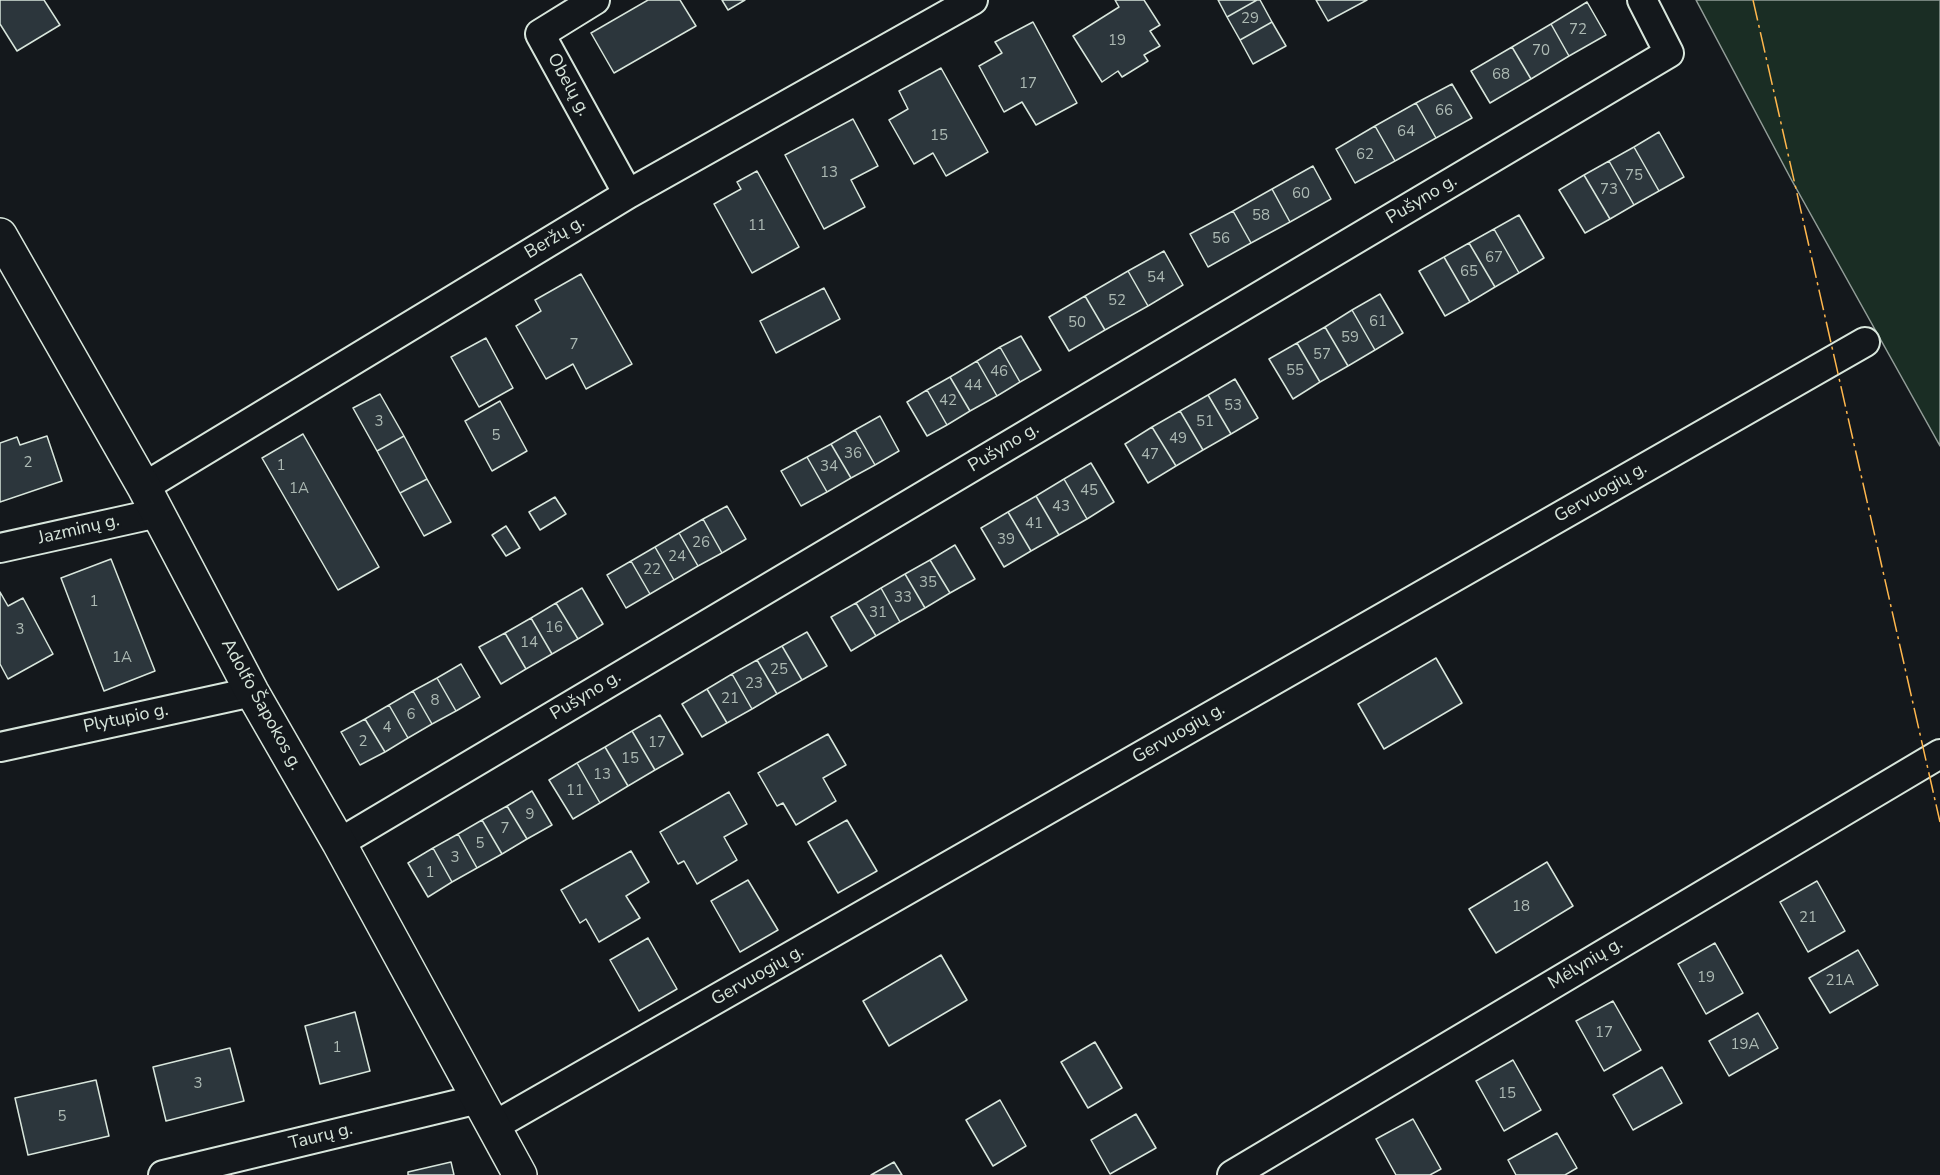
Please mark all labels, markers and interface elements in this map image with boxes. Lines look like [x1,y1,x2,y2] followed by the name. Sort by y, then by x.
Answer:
[1241,10,1259,28] house number: 29
[1569,21,1587,39] house number: 72
[1108,32,1126,50] house number: 19
[1532,42,1550,60] house number: 70
[542,50,594,120] street label: Obelų g.
[1492,66,1510,84] house number: 68
[1019,75,1037,93] house number: 17
[1435,102,1453,120] house number: 66
[1397,123,1415,141] house number: 64
[930,127,948,145] house number: 15
[1356,146,1374,164] house number: 62
[820,164,838,182] house number: 13
[1625,167,1643,185] house number: 75
[1383,170,1461,230] street label: Pušyno g.
[1600,181,1618,199] house number: 73
[1292,185,1310,203] house number: 60
[1252,207,1270,225] house number: 58
[521,212,589,264] street label: Beržų g.
[748,217,766,235] house number: 11
[1212,230,1230,248] house number: 56
[1485,249,1503,267] house number: 67
[1460,263,1478,281] house number: 65
[1147,269,1165,287] house number: 54
[1108,292,1126,310] house number: 52
[1369,313,1387,331] house number: 61
[1068,314,1086,332] house number: 50
[1341,329,1359,347] house number: 59
[570,336,578,354] house number: 7
[1313,346,1331,364] house number: 57
[1286,362,1304,380] house number: 55
[990,363,1008,381] house number: 46
[964,377,982,395] house number: 44
[939,392,957,410] house number: 42
[1224,397,1242,415] house number: 53
[375,413,383,431] house number: 3
[1196,413,1214,431] house number: 51
[965,418,1043,478] street label: Pušyno g.
[492,427,500,445] house number: 5
[1169,430,1187,448] house number: 49
[844,445,862,463] house number: 36
[1141,446,1159,464] house number: 47
[24,454,32,472] house number: 2
[277,457,285,475] house number: 1
[820,458,838,476] house number: 34
[1551,458,1651,528] street label: Gervuogių g.
[289,480,309,498] house number: 1A
[1080,482,1098,500] house number: 45
[1052,498,1070,516] house number: 43
[36,510,122,550] street label: Jazminų g.
[1025,515,1043,533] house number: 41
[997,531,1015,549] house number: 39
[692,534,710,552] house number: 26
[668,548,686,566] house number: 24
[643,561,661,579] house number: 22
[919,574,937,592] house number: 35
[894,589,912,607] house number: 33
[90,593,98,611] house number: 1
[869,604,887,622] house number: 31
[545,619,563,637] house number: 16
[16,621,24,639] house number: 3
[520,634,538,652] house number: 14
[216,636,306,774] street label: Adolfo Šapokos g.
[112,649,132,667] house number: 1A
[770,661,788,679] house number: 25
[547,666,625,726] street label: Pušyno g.
[745,675,763,693] house number: 23
[721,690,739,708] house number: 21
[431,692,439,710] house number: 8
[82,699,170,739] street label: Plytupio g.
[1129,699,1229,769] street label: Gervuogių g.
[407,706,415,724] house number: 6
[383,719,391,737] house number: 4
[359,733,367,751] house number: 2
[648,734,666,752] house number: 17
[621,750,639,768] house number: 15
[593,766,611,784] house number: 13
[566,782,584,800] house number: 11
[526,806,534,824] house number: 9
[501,820,509,838] house number: 7
[476,835,484,853] house number: 5
[451,849,459,867] house number: 3
[426,864,434,882] house number: 1
[1512,898,1530,916] house number: 18
[1799,909,1817,927] house number: 21
[1545,933,1627,995] street label: Mėlynių g.
[708,941,808,1011] street label: Gervuogių g.
[1697,969,1715,987] house number: 19
[1826,972,1854,990] house number: 21A
[1595,1024,1613,1042] house number: 17
[1731,1036,1759,1054] house number: 19A
[333,1039,341,1057] house number: 1
[194,1075,202,1093] house number: 3
[1498,1085,1516,1103] house number: 15
[58,1108,66,1126] house number: 5
[287,1119,355,1155] street label: Taurų g.

